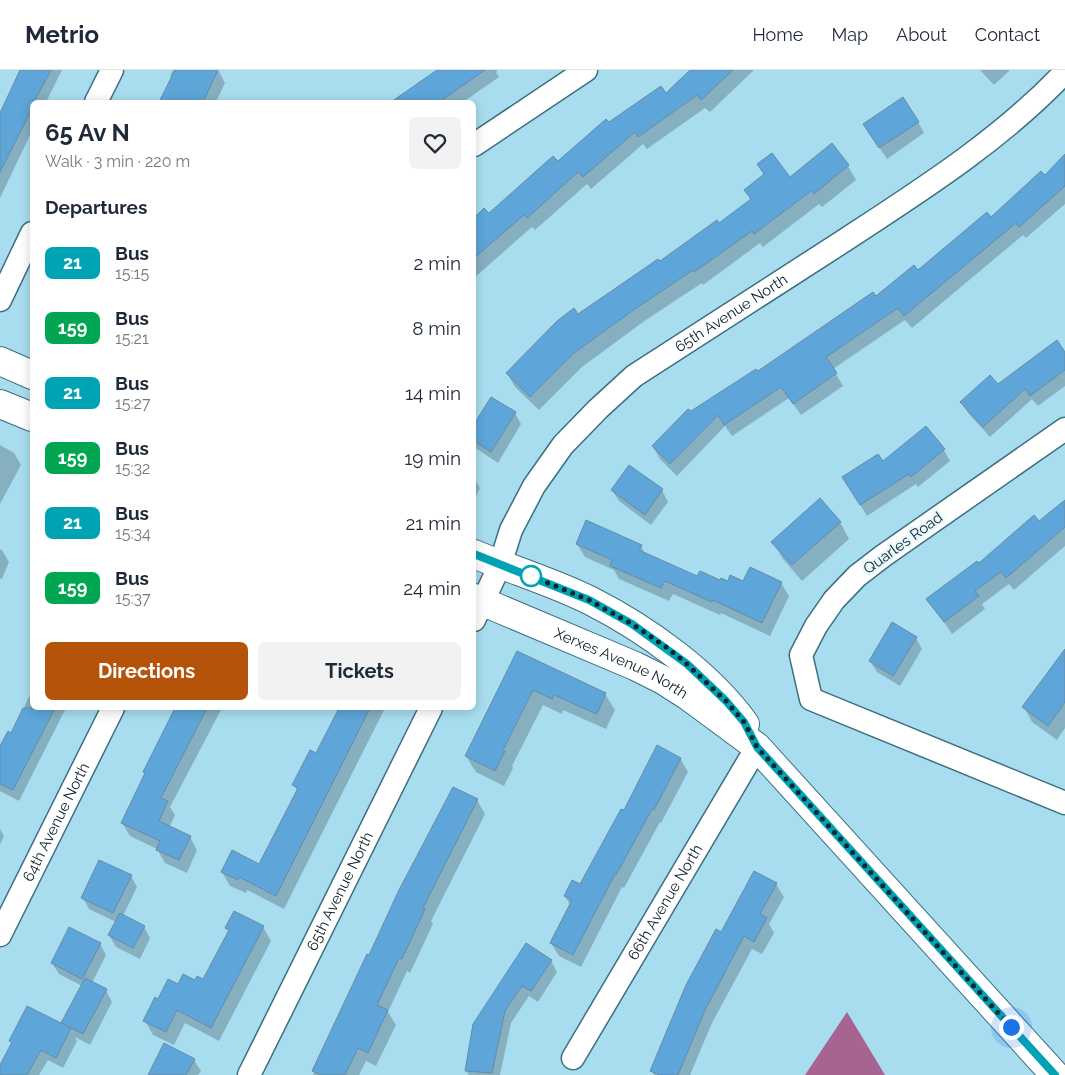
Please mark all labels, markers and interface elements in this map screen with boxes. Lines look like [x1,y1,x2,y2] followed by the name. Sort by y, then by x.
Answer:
[25,20,99,49] text: Metrio
[752,24,803,45] text: Home
[831,24,868,45] text: Map
[896,24,947,45] text: About
[975,24,1040,45] text: Contact
[409,117,461,169] button: heart
[45,118,130,147] text: 65 Av N
[45,152,190,171] text: Walk · 3 min · 220 m
[45,196,147,218] text: Departures
[115,242,149,264] text: Bus
[63,252,82,273] text: 21
[414,252,461,274] text: 2 min
[115,264,149,283] text: 15:15
[672,270,791,356] street label: 65th Avenue North
[115,307,149,329] text: Bus
[58,317,87,338] text: 159
[412,317,461,339] text: 8 min
[115,329,149,348] text: 15:21
[115,372,149,394] text: Bus
[63,382,82,403] text: 21
[405,382,461,404] text: 14 min
[115,394,150,413] text: 15:27
[115,437,149,459] text: Bus
[58,447,87,468] text: 159
[404,447,461,469] text: 19 min
[115,459,150,478] text: 15:32
[115,502,149,524] text: Bus
[860,508,946,578] street label: Quarles Road
[63,512,82,533] text: 21
[405,512,461,534] text: 21 min
[115,524,151,543] text: 15:34
[520,565,542,587] unlabelled marker
[115,567,149,589] text: Bus
[58,577,87,598] text: 159
[403,577,461,599] text: 24 min
[115,589,151,608] text: 15:37
[552,624,691,703] street label: Xerxes Avenue North
[45,642,248,700] button: Directions
[258,642,461,700] button: Tickets
[19,760,93,885] street label: 64th Avenue North
[303,829,377,954] street label: 65th Avenue North
[624,841,706,963] street label: 66th Avenue North
[999,1015,1024,1040] your location

